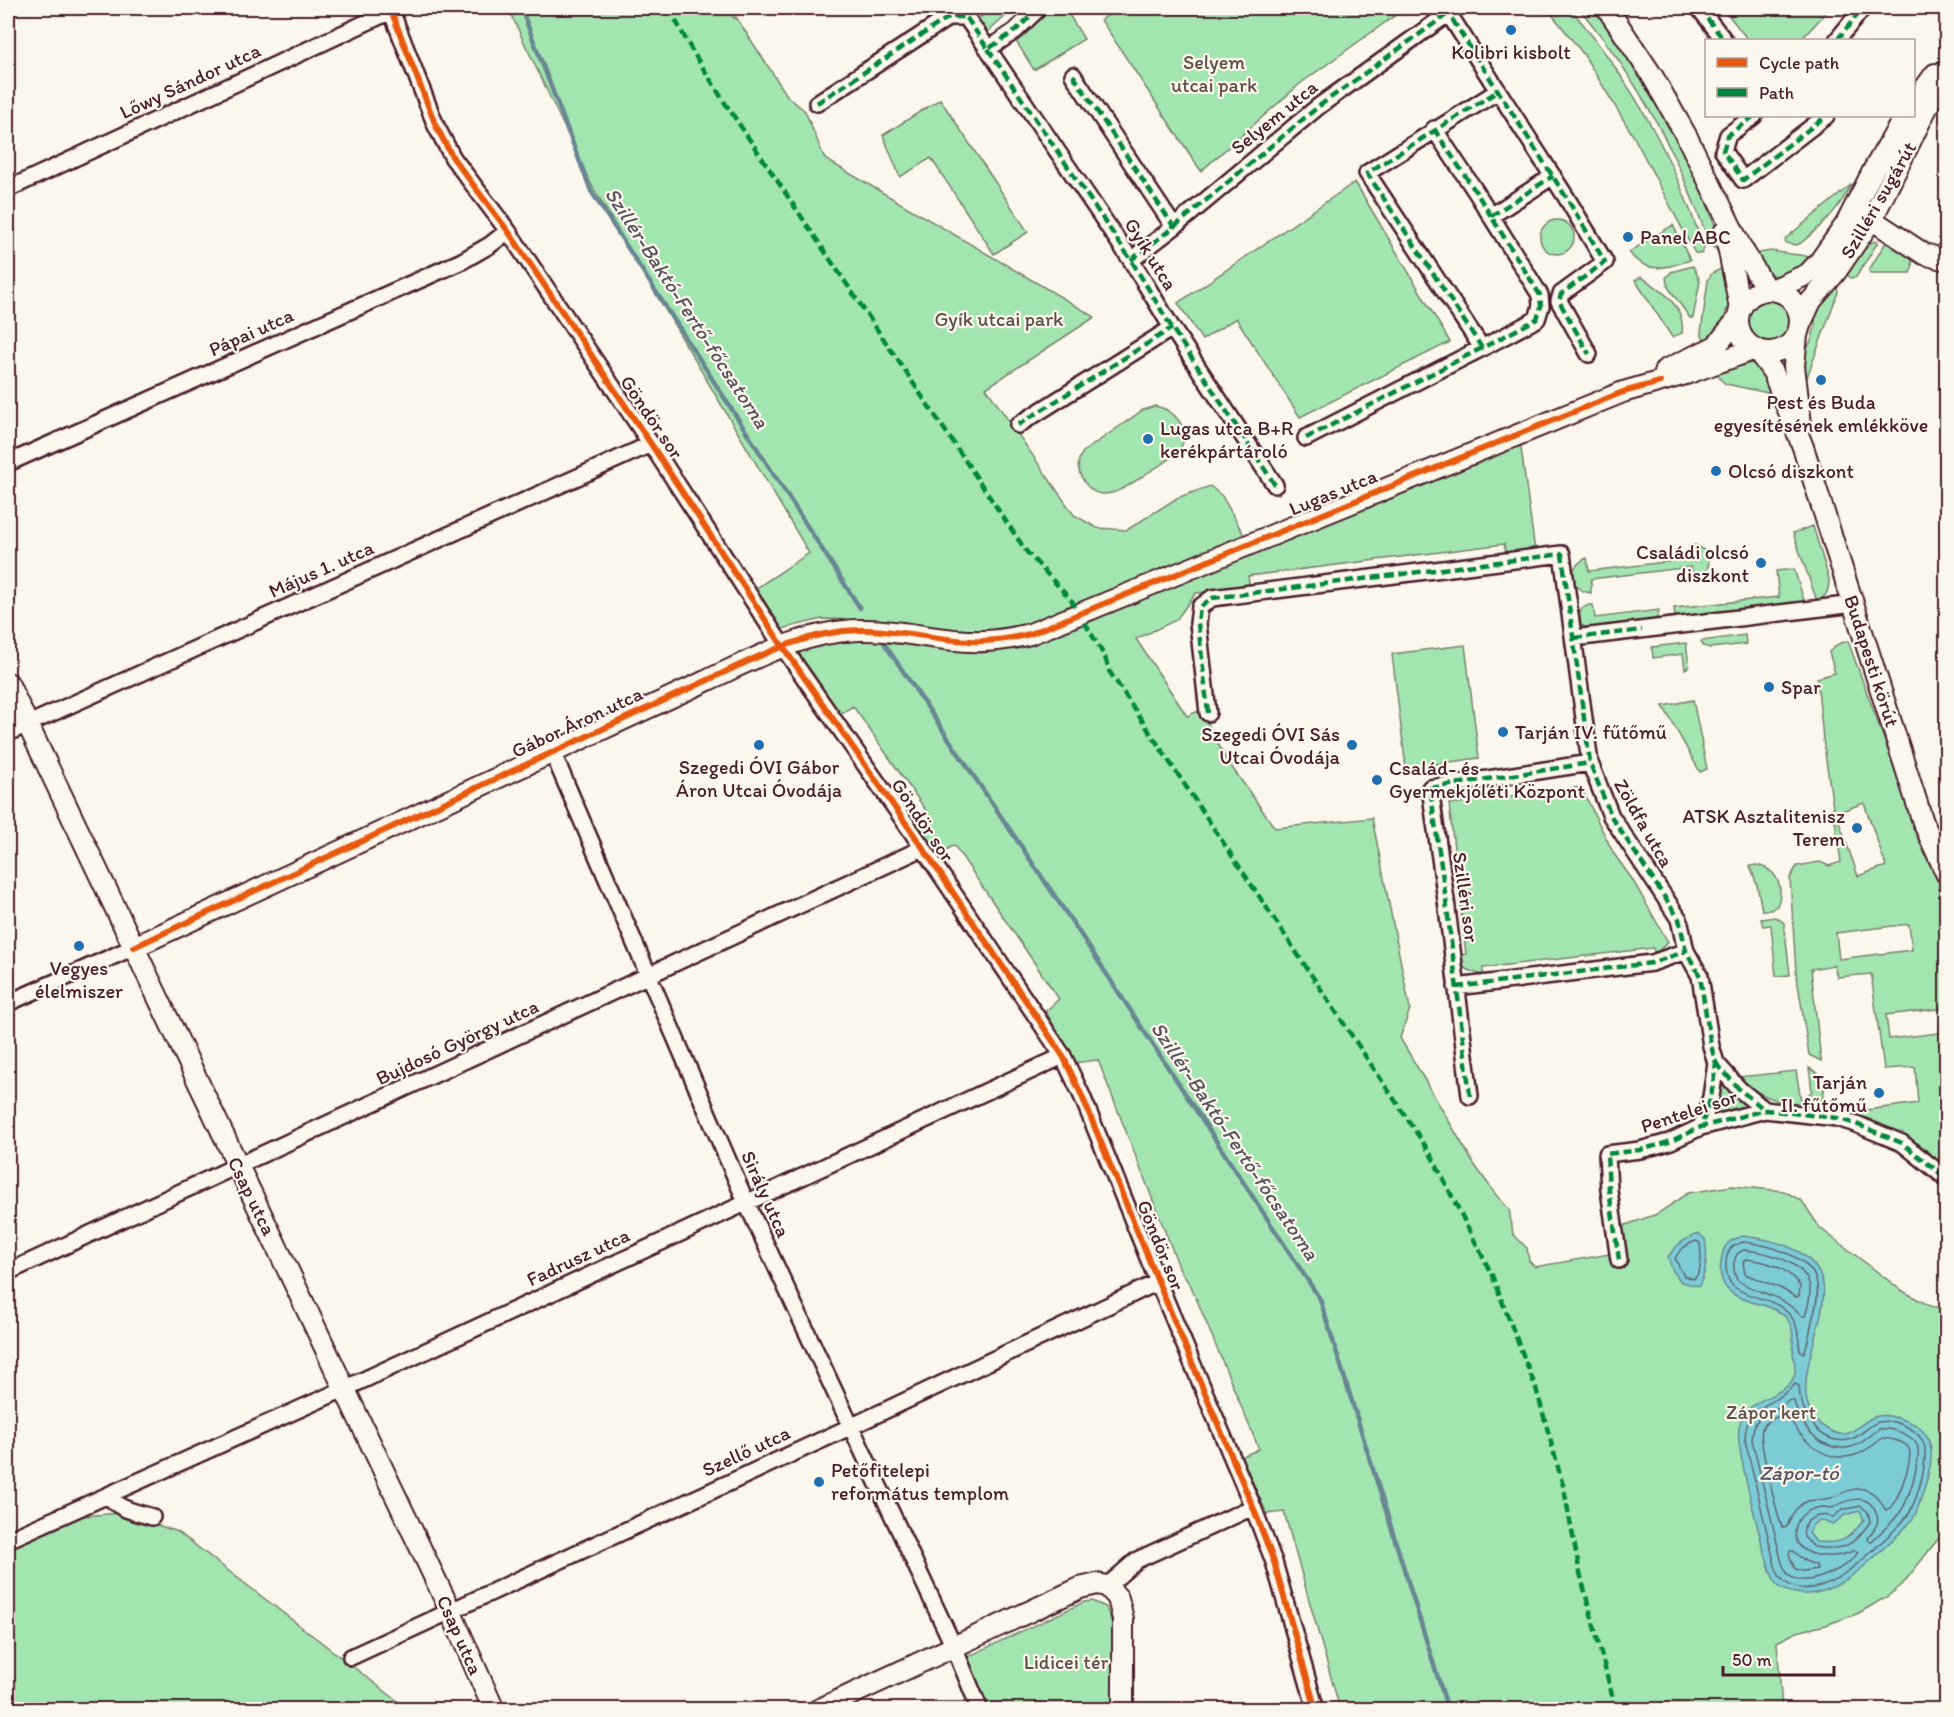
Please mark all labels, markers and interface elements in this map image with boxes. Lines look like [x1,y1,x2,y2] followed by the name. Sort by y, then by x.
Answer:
[1504,23,1518,37] marker: Kolibri kisbolt
[116,38,265,124] street label: Lőwy Sándor utca
[1705,39,1915,117] legend
[1451,40,1571,64] place label: Kolibri kisbolt
[1171,50,1257,97] park label: Selyem utcai park
[1759,52,1840,74] text: Cycle path
[1226,74,1323,159] street label: Selyem utca
[1759,82,1794,104] text: Path
[1835,137,1921,263] street label: Szilléri sugárút
[600,183,775,433] water label: Szillér-Baktó-Fertő-főcsatorna
[1119,213,1183,295] street label: Gyík utca
[1640,225,1731,249] place label: Panel ABC
[1621,230,1635,244] marker: Panel ABC
[205,302,298,361] street label: Pápai utca
[935,307,1064,331] park label: Gyík utcai park
[615,371,689,464] street label: Göndör sor
[1814,373,1828,387] marker: Pest és Buda egyesítésének emlékköve
[1714,390,1928,437] place label: Pest és Buda egyesítésének emlékköve
[1160,416,1294,463] place label: Lugas utca B+R kerékpártároló
[1141,432,1155,446] marker: Lugas utca B+R kerékpártároló
[1728,459,1854,483] place label: Olcsó diszkont
[1285,463,1381,521] street label: Lugas utca
[1709,464,1723,478] marker: Olcsó diszkont
[265,535,378,603] street label: Május 1. utca
[1636,540,1749,587] place label: Családi olcsó diszkont
[1754,556,1768,570] marker: Családi olcsó diszkont
[1839,592,1905,730] street label: Budapesti körút
[1781,675,1821,699] place label: Spar
[1762,680,1776,694] marker: Spar
[508,681,647,763] street label: Gábor Áron utca
[1515,720,1667,744] place label: Tarján IV. fűtőmű
[1201,722,1341,769] place label: Szegedi ÓVI Sás Utcai Óvodája
[1496,725,1510,739] marker: Tarján IV. fűtőmű
[752,738,766,752] marker: Szegedi ÓVI Gábor Áron Utcai Óvodája
[1345,738,1359,752] marker: Szegedi ÓVI Sás Utcai Óvodája
[676,755,842,802] place label: Szegedi ÓVI Gábor Áron Utcai Óvodája
[1389,756,1586,803] place label: Család- és Gyermekjóléti Központ
[1370,773,1384,787] marker: Család- és Gyermekjóléti Központ
[886,774,960,867] street label: Göndör sor
[1609,774,1679,872] street label: Zöldfa utca
[1683,804,1845,851] place label: ATSK Asztalitenisz Terem
[1850,821,1864,835] marker: ATSK Asztalitenisz Terem
[1448,850,1484,944] street label: Szilléri sor
[72,939,86,953] marker: Vegyes élelmiszer
[35,956,123,1003] place label: Vegyes élelmiszer
[372,994,542,1090] street label: Bujdosó György utca
[1146,1017,1325,1265] water label: Szillér-Baktó-Fertő-főcsatorna
[1781,1070,1867,1117] place label: Tarján II. fűtőmű
[1638,1084,1741,1138] street label: Pentelei sor
[1872,1086,1886,1100] marker: Tarján II. fűtőmű
[736,1147,796,1242] street label: Sirály utca
[223,1153,282,1240] street label: Csap utca
[1132,1196,1190,1294] street label: Göndör sor
[523,1222,634,1291] street label: Fadrusz utca
[1726,1400,1816,1424] park label: Zápor kert
[698,1420,794,1482] street label: Szellő utca
[831,1458,1009,1505] place label: Petőfitelepi református templom
[1759,1460,1840,1485] water label: Zápor-tó
[812,1475,826,1489] marker: Petőfitelepi református templom
[432,1591,488,1679] street label: Csap utca
[1723,1639,1834,1677] scale bar
[1732,1649,1772,1671] text: 50 m
[1024,1650,1108,1674] park label: Lidicei tér

